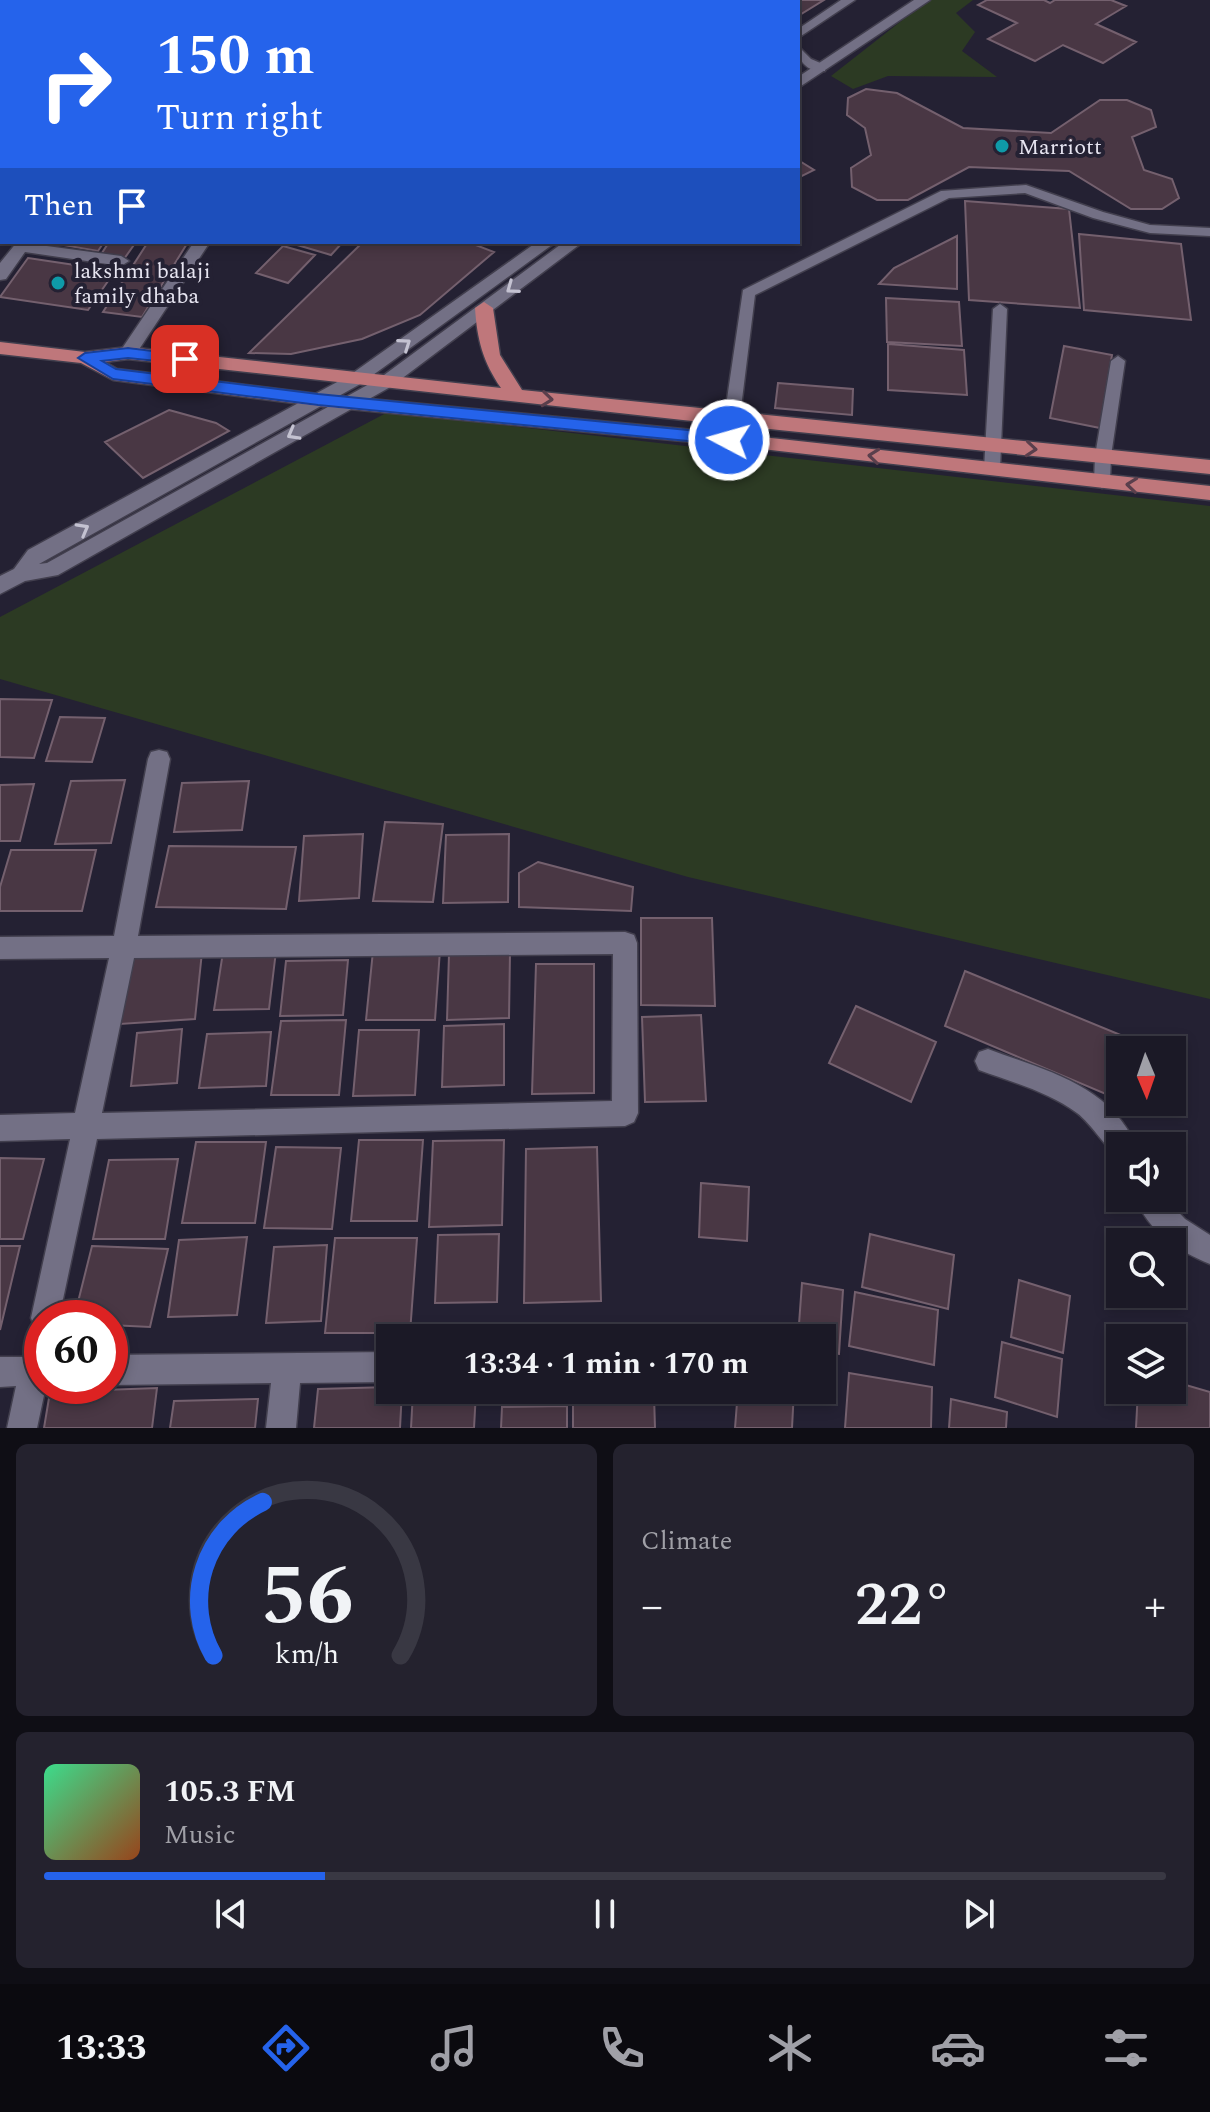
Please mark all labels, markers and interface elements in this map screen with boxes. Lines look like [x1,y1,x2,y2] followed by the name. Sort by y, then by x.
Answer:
[156,14,315,99] text: 150 m
[24,32,128,136] icon: right
[156,91,323,146] text: Turn right
[1018,131,1102,164] place label: Marriott
[993,137,1011,155] marker: Marriott
[24,183,94,229] text: Then
[110,184,154,228] icon: arrive
[74,255,211,313] place label: lakshmi balaji family dhaba
[49,274,67,292] marker: lakshmi balaji family dhaba
[506,278,520,293] one-way arrow
[151,325,219,393] pin
[163,337,207,381] icon: arrive
[397,339,411,354] one-way arrow
[541,391,554,408] one-way arrow
[687,398,771,482] position arrow
[287,424,302,440] one-way arrow
[1025,441,1038,458] one-way arrow
[867,448,881,465] one-way arrow
[1126,476,1139,493] one-way arrow
[74,523,88,539] one-way arrow
[1106,1036,1186,1116] north arrow
[1106,1036,1186,1404] map controls
[1106,1132,1186,1212] button: sound
[1106,1228,1186,1308] button: search
[24,1300,128,1404] speed limit sign: 60
[1106,1324,1186,1404] button: layers
[463,1341,749,1387] text: 13:34 · 1 min · 170 m
[641,1521,732,1561] text: Climate
[260,1534,353,1661] text: 56
[855,1560,952,1652] text: 22°
[641,1573,663,1640] text: −
[1144,1573,1166,1640] text: +
[274,1633,339,1676] text: km/h
[164,1769,296,1815] text: 105.3 FM
[164,1815,235,1855] text: Music
[209,1892,253,1936] icon: previous
[583,1892,627,1936] icon: pause
[957,1892,1001,1936] icon: next
[258,2020,314,2076] icon: directions
[426,2020,482,2076] icon: music
[594,2020,650,2076] icon: phone
[762,2020,818,2076] icon: climate
[930,2020,986,2076] icon: car
[1098,2020,1154,2076] icon: filters
[56,2021,146,2076] text: 13:33

